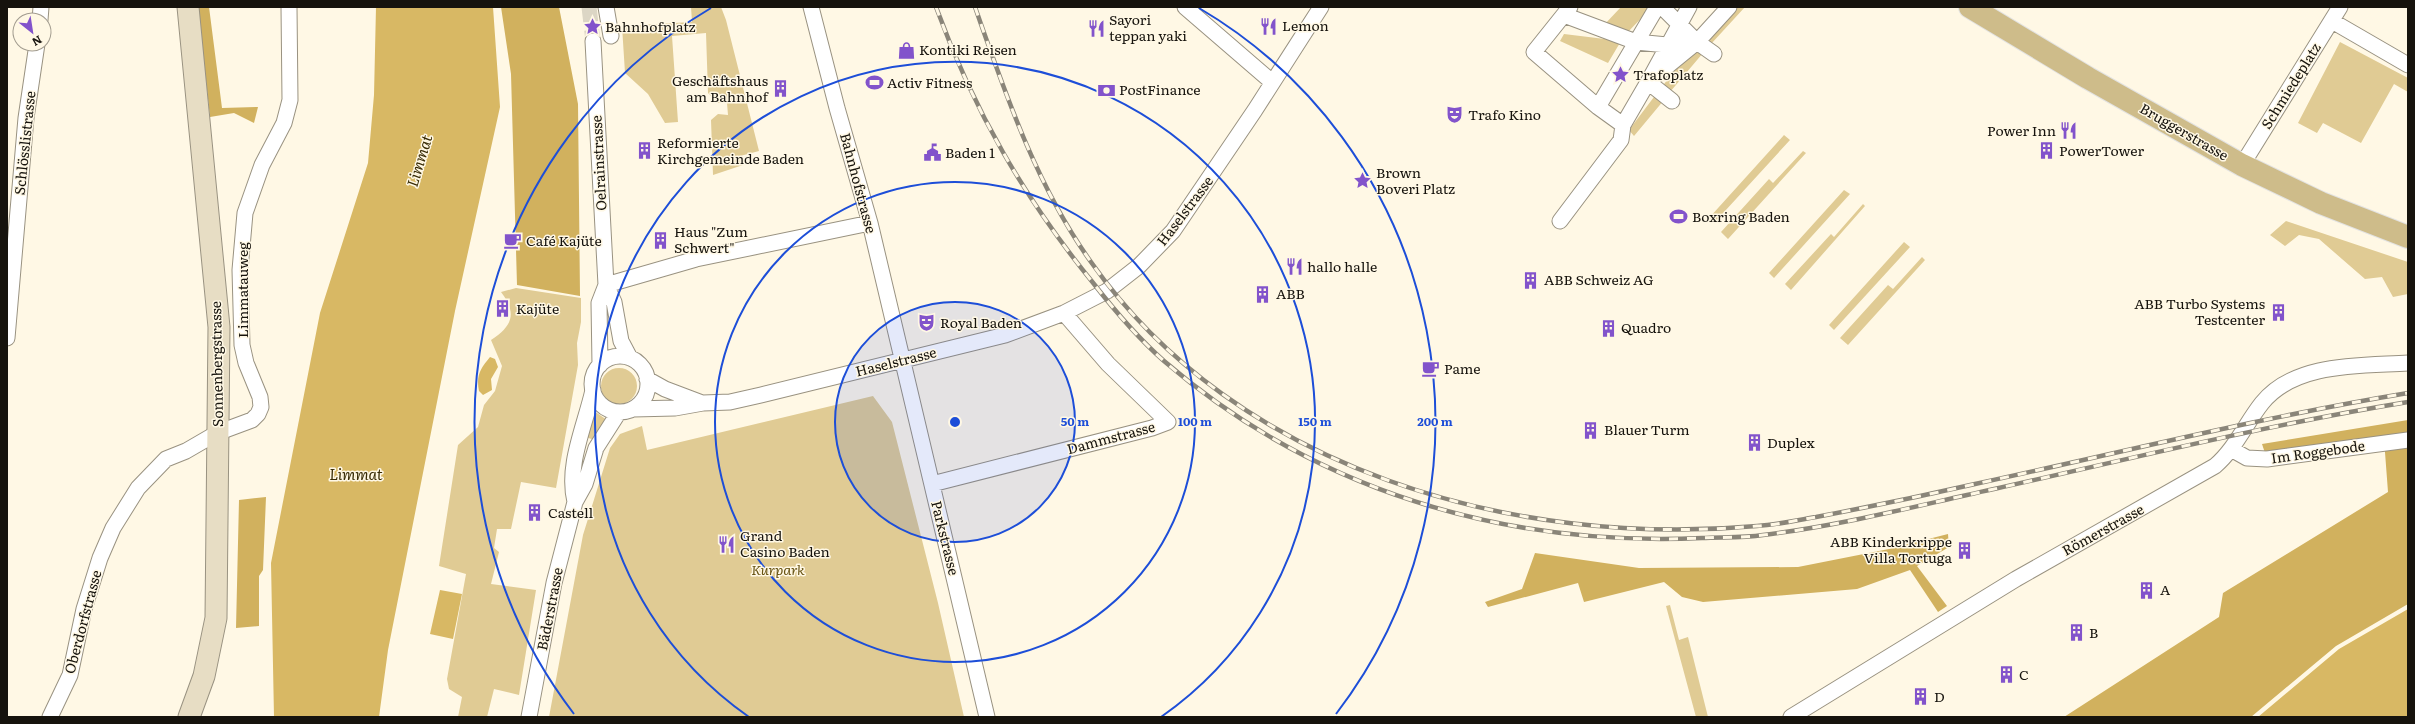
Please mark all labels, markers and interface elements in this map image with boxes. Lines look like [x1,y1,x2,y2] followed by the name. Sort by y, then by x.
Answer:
[1109,9,1187,45] place label: Sayori teppan yaki
[12,12,52,52] north arrow
[1282,15,1329,35] place label: Lemon
[605,16,696,36] place label: Bahnhofplatz
[1259,16,1279,36] restaurant icon: Lemon
[582,17,602,37] place icon: Bahnhofplatz
[1086,18,1106,38] restaurant icon: Sayori teppan yaki
[30,32,45,51] text: N
[2256,38,2325,132] street label: Schmiedeplatz
[919,39,1017,59] place label: Kontiki Reisen
[896,40,916,60] shop icon: Kontiki Reisen
[1633,64,1703,84] place label: Trafoplatz
[1610,65,1630,85] place icon: Trafoplatz
[672,70,770,106] place label: Geschäftshaus am Bahnhof
[887,72,972,92] place label: Activ Fitness
[864,73,884,93] sports icon: Activ Fitness
[771,79,791,99] building icon: Geschäftshaus am Bahnhof
[1119,79,1201,99] place label: PostFinance
[1096,80,1116,100] bank icon: PostFinance
[9,90,39,196] street label: Schlösslistrasse
[2136,98,2233,165] street label: Bruggerstrasse
[1468,104,1541,124] place label: Trafo Kino
[1445,105,1465,125] theatre icon: Trafo Kino
[586,115,610,211] street label: Oelrainstrasse
[1987,120,2056,140] place label: Power Inn
[2059,121,2079,141] restaurant icon: Power Inn
[836,130,882,235] street label: Bahnhofstrasse
[400,132,437,190] water label: Limmat
[657,132,804,168] place label: Reformierte Kirchgemeinde Baden
[2059,140,2144,160] place label: PowerTower
[634,141,654,161] building icon: Reformierte Kirchgemeinde Baden
[2036,141,2056,161] building icon: PowerTower
[945,142,995,162] place label: Baden 1
[922,143,942,163] public building icon: Baden 1
[1376,162,1455,198] place label: Brown Boveri Platz
[1151,171,1217,249] street label: Haselstrasse
[1353,171,1373,191] place icon: Brown Boveri Platz
[1692,206,1790,226] place label: Boxring Baden
[1669,207,1689,227] sports icon: Boxring Baden
[674,221,748,257] place label: Haus "Zum Schwert"
[526,230,602,250] place label: Café Kajüte
[651,230,671,250] building icon: Haus "Zum Schwert"
[503,231,523,251] cafe icon: Café Kajüte
[232,242,252,338] street label: Limmatauweg
[1307,256,1377,276] place label: hallo halle
[1284,257,1304,277] restaurant icon: hallo halle
[1544,269,1654,289] place label: ABB Schweiz AG
[1521,270,1541,290] building icon: ABB Schweiz AG
[1276,283,1305,303] place label: ABB
[1253,284,1273,304] building icon: ABB
[2134,293,2265,329] place label: ABB Turbo Systems Testcenter
[516,298,559,318] place label: Kajüte
[493,299,513,319] building icon: Kajüte
[205,301,227,427] street label: Sonnenbergstrasse
[2268,302,2288,322] building icon: ABB Turbo Systems Testcenter
[940,312,1022,332] place label: Royal Baden
[917,313,937,333] theatre icon: Royal Baden
[1621,317,1671,337] place label: Quadro
[1598,318,1618,338] building icon: Quadro
[853,341,938,381] street label: Haselstrasse
[1444,358,1481,378] place label: Pame
[1421,359,1441,379] cafe icon: Pame
[1061,412,1089,430] text: 50 m
[1178,412,1212,430] text: 100 m
[1298,412,1332,430] text: 150 m
[1417,412,1453,430] text: 200 m
[948,415,962,429] centre of rings
[1064,416,1157,458] street label: Dammstrasse
[1604,419,1690,439] place label: Blauer Turm
[1581,420,1601,440] building icon: Blauer Turm
[1767,432,1815,452] place label: Duplex
[1744,433,1764,453] building icon: Duplex
[2270,435,2366,467] street label: Im Roggebode
[329,462,383,485] water label: Limmat
[927,498,965,577] street label: Parkstrasse
[2058,498,2147,560] street label: Römerstrasse
[548,502,594,522] place label: Castell
[525,503,545,523] building icon: Castell
[740,525,830,561] place label: Grand Casino Baden
[1830,531,1952,567] place label: ABB Kinderkrippe Villa Tortuga
[717,534,737,554] restaurant icon: Grand Casino Baden
[1955,540,1975,560] building icon: ABB Kinderkrippe Villa Tortuga
[751,559,805,579] park label: Kurpark
[531,565,567,652] street label: Bäderstrasse
[59,568,105,676] street label: Oberdorfstrasse
[2160,579,2171,599] place label: A
[2137,580,2157,600] building icon: A
[2089,622,2098,642] place label: B
[2066,623,2086,643] building icon: B
[2019,664,2029,684] place label: C
[1996,665,2016,685] building icon: C
[1934,686,1945,706] place label: D
[1911,687,1931,707] building icon: D

